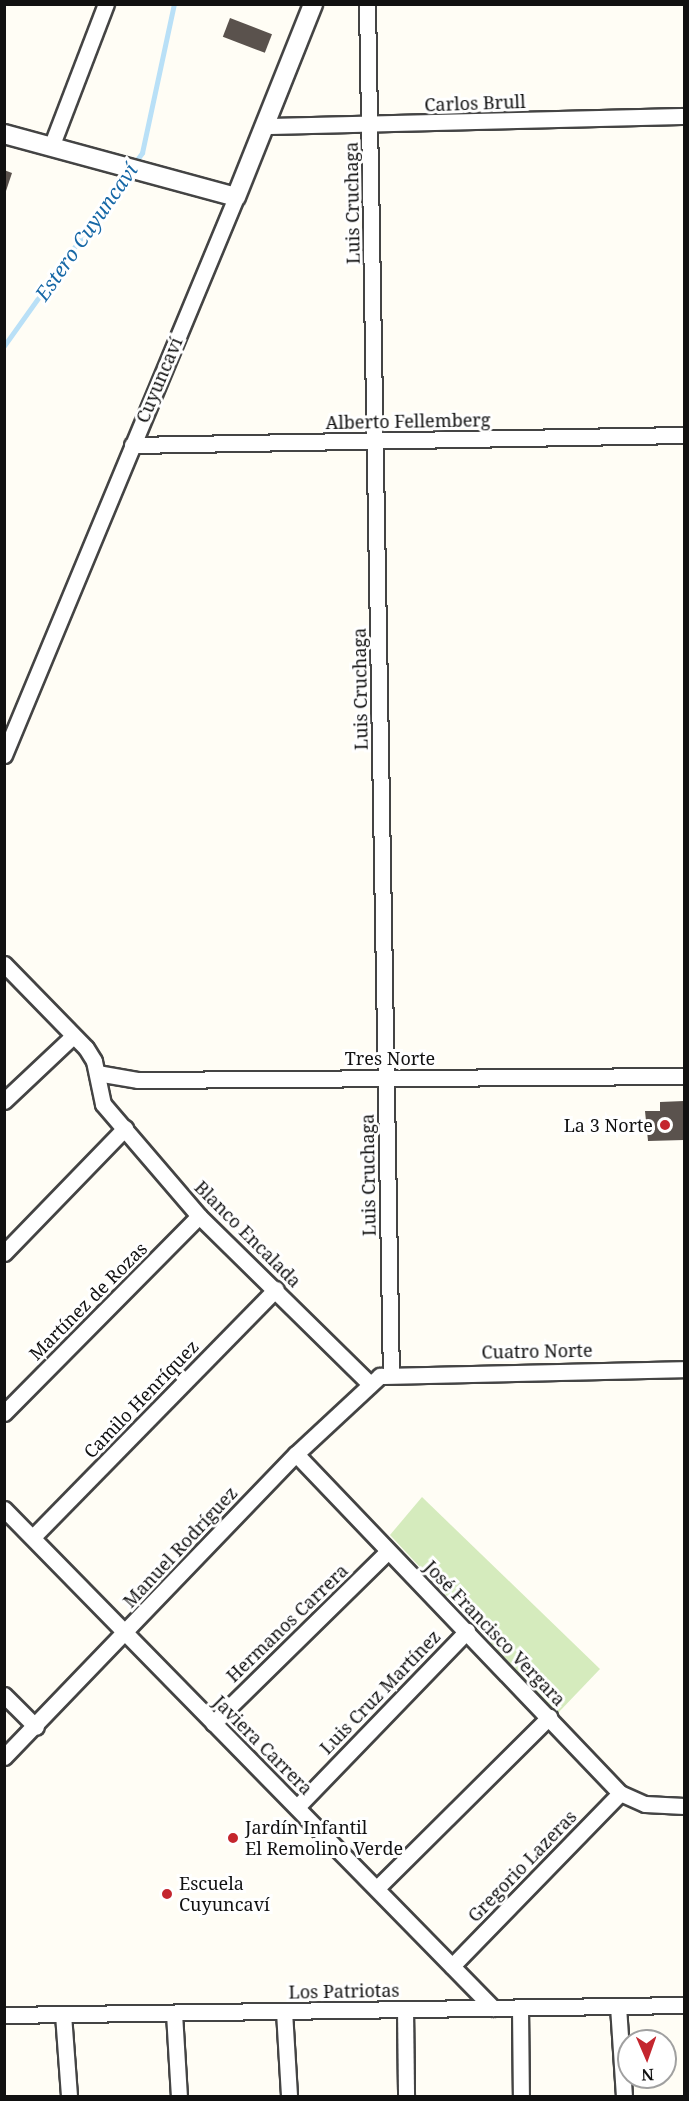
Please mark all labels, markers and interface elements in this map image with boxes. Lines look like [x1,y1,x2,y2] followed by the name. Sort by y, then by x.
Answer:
[424,90,526,116] street label: Carlos Brull
[340,142,364,264] street label: Luis Cruchaga
[30,159,142,305] water label: Estero Cuyuncaví
[131,334,187,426] street label: Cuyuncaví
[325,409,491,433] street label: Alberto Fellemberg
[348,628,372,750] street label: Luis Cruchaga
[345,1047,435,1069] street label: Tres Norte
[356,1114,380,1236] street label: Luis Cruchaga
[564,1114,653,1136] place label: La 3 Norte
[658,1118,672,1132] marker: La 3 Norte
[190,1176,306,1292] street label: Blanco Encalada
[25,1238,151,1364] street label: Martínez de Rozas
[79,1336,203,1462] street label: Camilo Henríquez
[481,1339,593,1363] street label: Cuatro Norte
[118,1482,242,1612] street label: Manuel Rodríguez
[420,1556,570,1710] street label: José Francisco Vergara
[222,1560,352,1686] street label: Hermanos Carrera
[315,1625,445,1759] street label: Luis Cruz Martínez
[209,1691,317,1799] street label: Javiera Carrera
[463,1806,581,1926] street label: Gregorio Lazeras
[245,1817,403,1860] place label: Jardín Infantil El Remolino Verde
[226,1831,240,1845] marker: Jardín Infantil El Remolino Verde
[179,1873,270,1916] place label: Escuela Cuyuncaví
[160,1887,174,1901] marker: Escuela Cuyuncaví
[288,1979,400,2003] street label: Los Patriotas
[617,2029,677,2089] north arrow
[641,2064,654,2086] text: N

